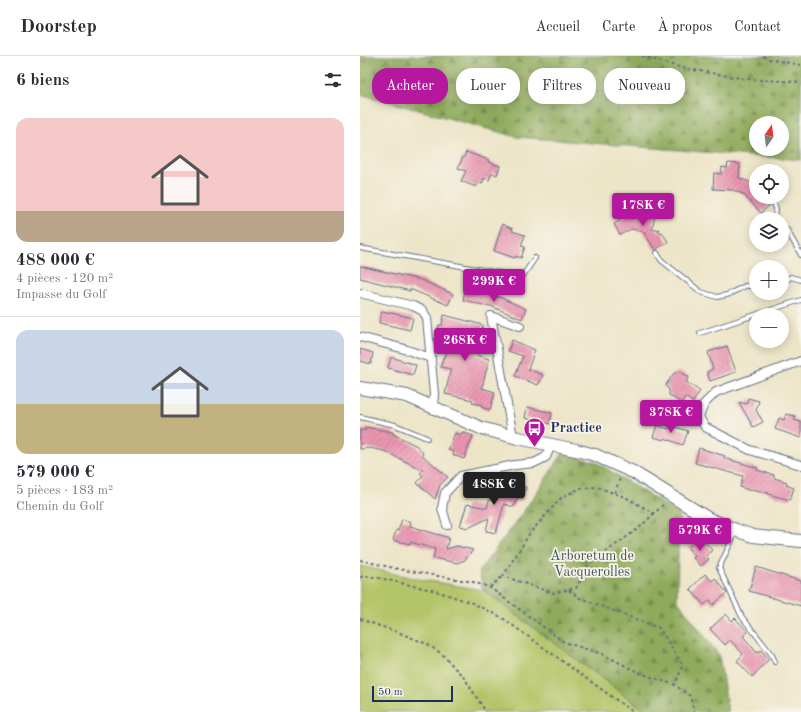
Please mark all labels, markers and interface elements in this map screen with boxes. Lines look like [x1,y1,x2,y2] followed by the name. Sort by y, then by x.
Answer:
[20,18,97,37] text: Doorstep
[536,20,580,34] text: Accueil
[602,20,635,34] text: Carte
[657,20,712,34] text: À propos
[734,20,781,34] text: Contact
[372,68,448,104] chip: Acheter
[456,68,520,104] chip: Louer
[528,68,596,104] chip: Filtres
[604,68,685,104] chip: Nouveau
[322,69,344,91] icon: filters
[16,72,69,89] text: 6 biens
[749,116,789,156] north arrow
[749,116,789,348] map controls
[144,144,216,216] icon: home
[749,164,789,204] button: locate
[610,193,676,227] pin: 178K €
[621,199,665,212] text: 178K €
[749,212,789,252] button: layers
[16,252,95,269] text: 488 000 €
[749,260,789,300] button: +
[461,269,527,303] pin: 299K €
[16,272,113,285] text: 4 pièces · 120 m²
[472,275,516,288] text: 299K €
[16,288,106,301] text: Impasse du Golf
[749,308,789,348] button: −
[432,328,498,362] pin: 268K €
[443,334,487,347] text: 268K €
[144,356,216,428] icon: home
[638,400,704,434] pin: 378K €
[649,406,693,419] text: 378K €
[521,415,547,448] bus stop icon: Practice
[550,421,602,435] place label: Practice
[16,464,95,481] text: 579 000 €
[461,472,527,506] pin: 488K €
[472,478,516,491] text: 488K €
[16,484,113,497] text: 5 pièces · 183 m²
[16,500,103,513] text: Chemin du Golf
[667,518,733,552] pin: 579K €
[678,524,722,537] text: 579K €
[550,549,634,579] park label: Arboretum de Vacquerolles
[372,684,453,703] scale bar
[378,687,403,698] text: 50 m

